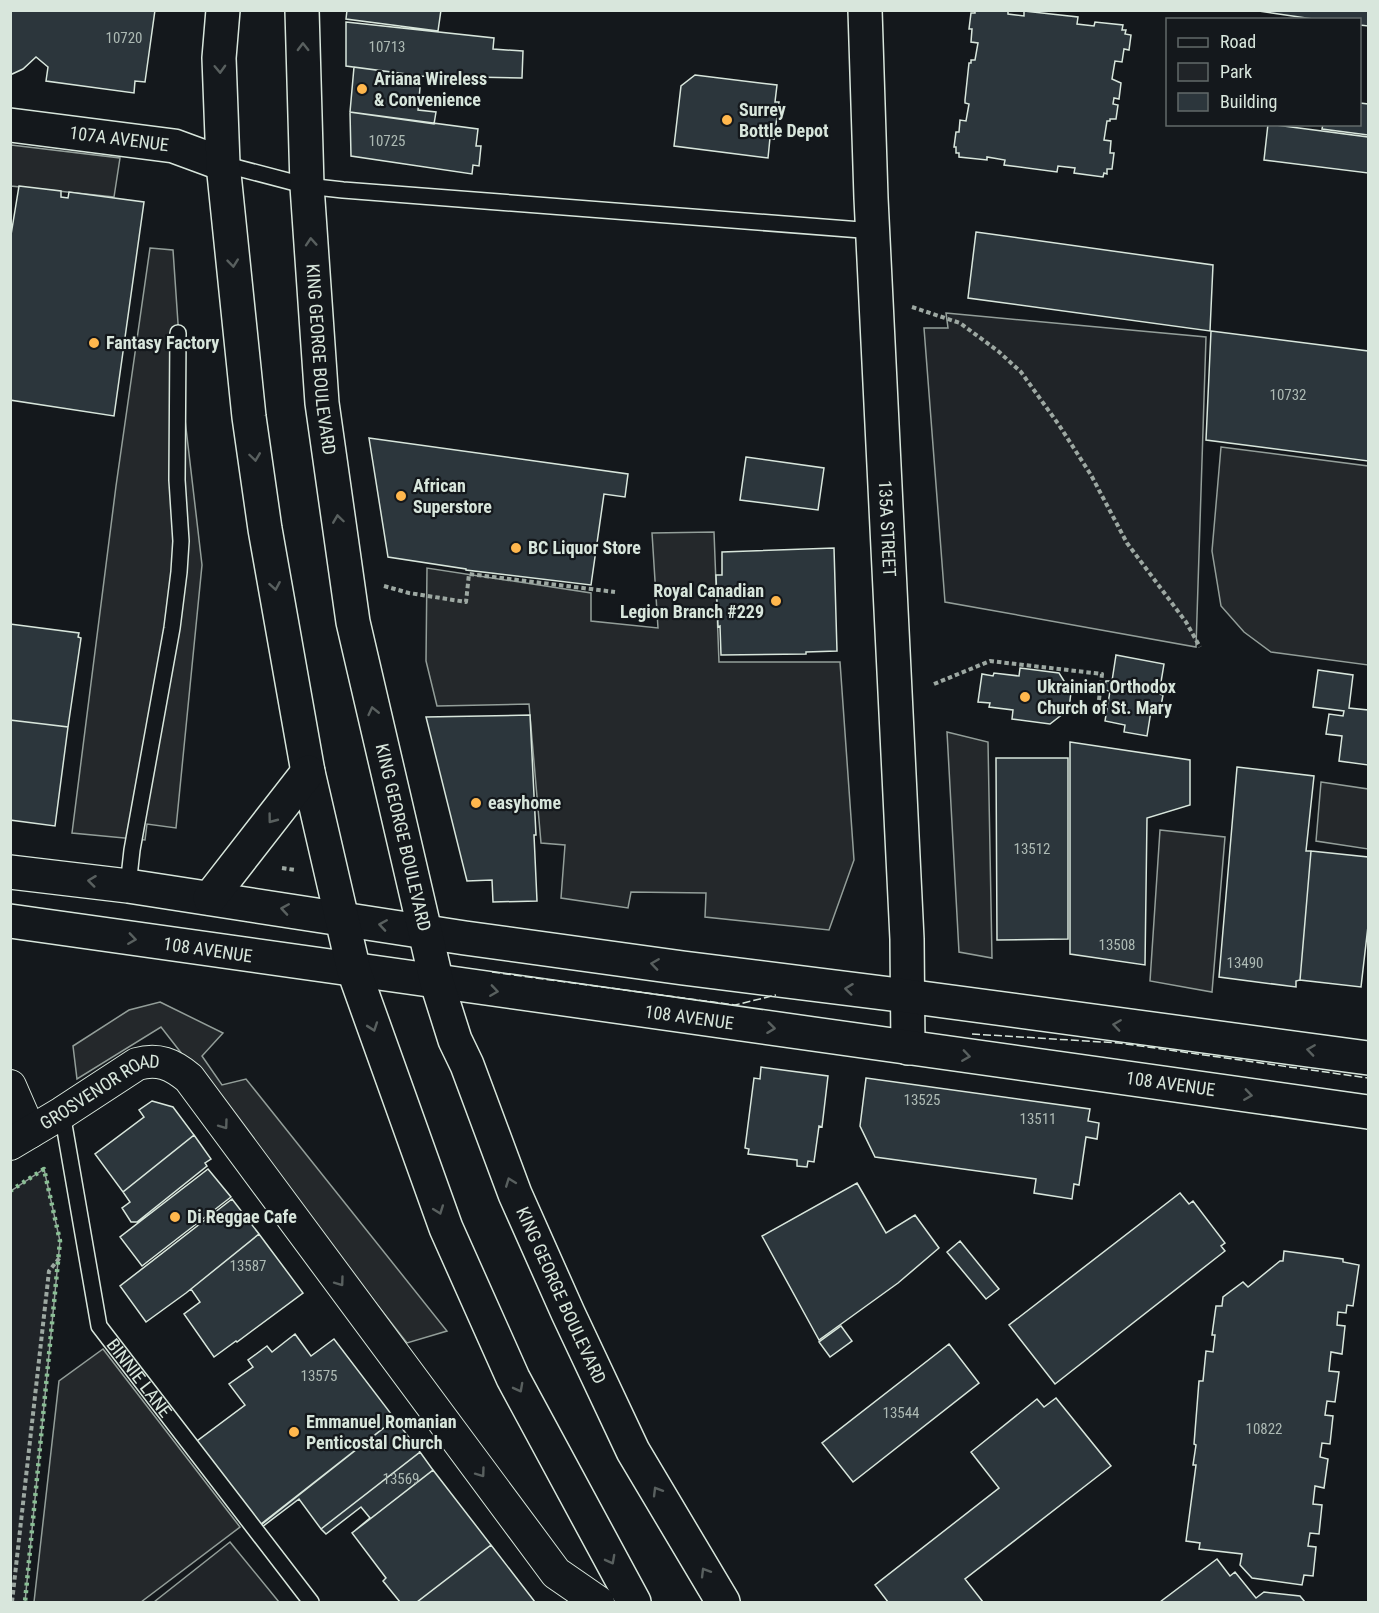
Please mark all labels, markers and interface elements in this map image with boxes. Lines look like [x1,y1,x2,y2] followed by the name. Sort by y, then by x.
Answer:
[1166,18,1361,126] legend
[105,29,143,47] house number: 10720
[1220,31,1256,52] text: Road
[368,38,406,56] house number: 10713
[297,42,309,51] one-way arrow
[1220,61,1252,82] text: Park
[213,64,226,73] one-way arrow
[374,68,487,110] place label: Ariana Wireless & Convenience
[355,82,369,96] marker: Ariana Wireless & Convenience
[1220,91,1277,112] text: Building
[739,99,829,141] place label: Surrey Bottle Depot
[720,113,734,127] marker: Surrey Bottle Depot
[68,122,170,155] street label: 107A AVENUE
[368,132,406,150] house number: 10725
[305,237,318,246] one-way arrow
[226,259,239,268] one-way arrow
[302,263,340,456] street label: KING GEORGE BOULEVARD
[106,332,219,353] place label: Fantasy Factory
[87,336,101,350] marker: Fantasy Factory
[1269,386,1307,404] house number: 10732
[248,452,260,462] one-way arrow
[413,475,492,517] place label: African Superstore
[875,480,900,577] street label: 135A STREET
[394,489,408,503] marker: African Superstore
[333,514,345,524] one-way arrow
[528,537,641,558] place label: BC Liquor Store
[509,541,523,555] marker: BC Liquor Store
[620,580,764,622] place label: Royal Canadian Legion Branch #229
[268,581,281,591] one-way arrow
[769,594,783,608] marker: Royal Canadian Legion Branch #229
[1037,676,1176,718] place label: Ukrainian Orthodox Church of St. Mary
[1018,690,1032,704] marker: Ukrainian Orthodox Church of St. Mary
[367,706,380,716] one-way arrow
[372,742,436,933] street label: KING GEORGE BOULEVARD
[488,792,561,813] place label: easyhome
[469,796,483,810] marker: easyhome
[269,812,280,823] one-way arrow
[1013,840,1051,858] house number: 13512
[87,876,96,888] one-way arrow
[280,904,289,916] one-way arrow
[379,919,389,932] one-way arrow
[128,932,137,944] one-way arrow
[162,933,254,966] street label: 108 AVENUE
[1098,936,1136,954] house number: 13508
[1226,954,1264,972] house number: 13490
[651,959,660,971] one-way arrow
[845,983,854,996] one-way arrow
[490,985,499,997] one-way arrow
[643,1001,735,1034] street label: 108 AVENUE
[1113,1019,1122,1031] one-way arrow
[366,1021,379,1032] one-way arrow
[766,1022,776,1034] one-way arrow
[1306,1045,1315,1057] one-way arrow
[961,1049,970,1061] one-way arrow
[36,1050,160,1134] street label: GROSVENOR ROAD
[1125,1067,1217,1100] street label: 108 AVENUE
[1243,1089,1252,1101] one-way arrow
[903,1091,941,1109] house number: 13525
[1019,1110,1057,1128] house number: 13511
[217,1119,228,1130] one-way arrow
[505,1177,518,1188] one-way arrow
[432,1204,445,1215] one-way arrow
[512,1204,611,1387] street label: KING GEORGE BOULEVARD
[187,1206,297,1227] place label: Di Reggae Cafe
[168,1210,182,1224] marker: Di Reggae Cafe
[229,1257,267,1275] house number: 13587
[333,1275,344,1286] one-way arrow
[103,1334,176,1421] street label: BINNIE LANE
[300,1367,338,1385] house number: 13575
[512,1382,523,1392] one-way arrow
[882,1404,920,1422] house number: 13544
[306,1411,457,1453] place label: Emmanuel Romanian Penticostal Church
[1245,1420,1283,1438] house number: 10822
[287,1425,301,1439] marker: Emmanuel Romanian Penticostal Church
[474,1466,485,1477] one-way arrow
[382,1470,420,1488] house number: 13569
[652,1487,664,1497] one-way arrow
[604,1554,615,1564] one-way arrow
[701,1568,712,1578] one-way arrow

